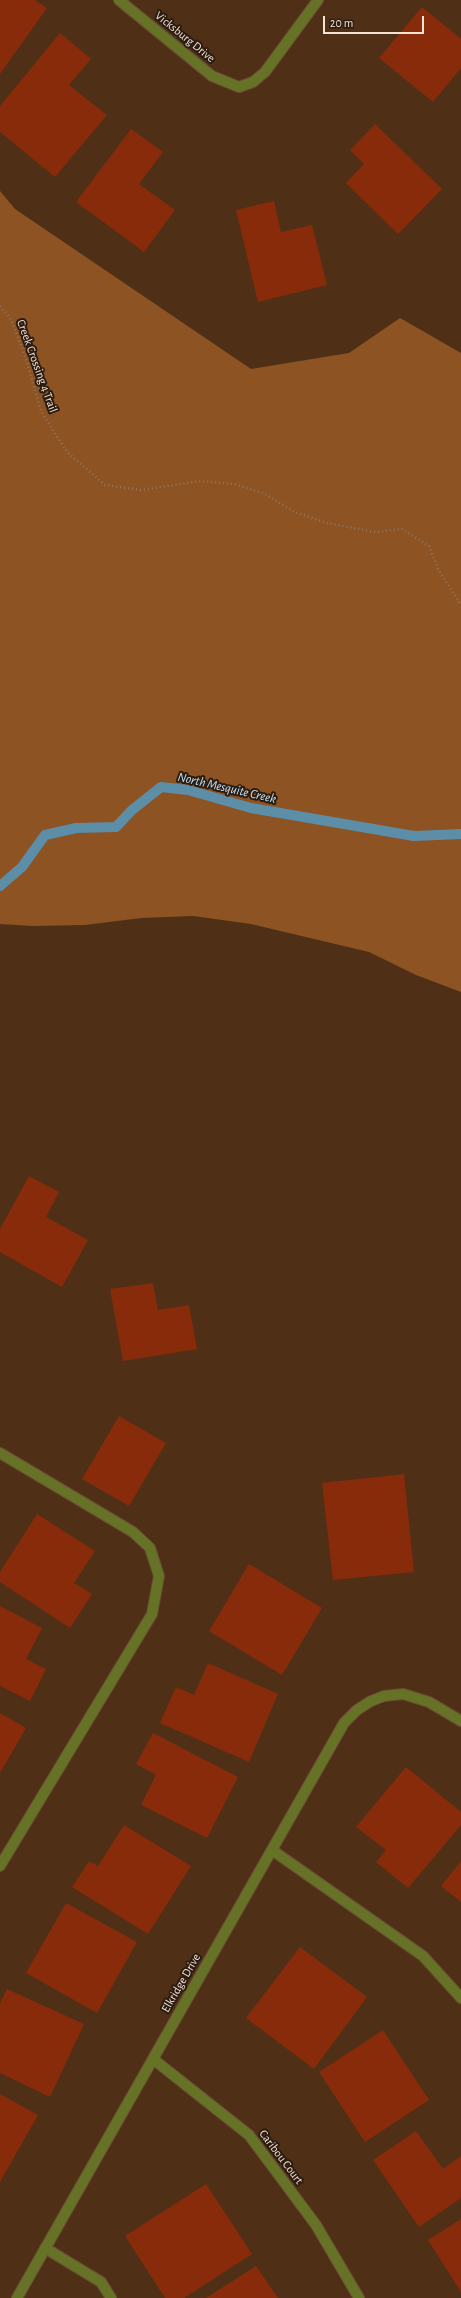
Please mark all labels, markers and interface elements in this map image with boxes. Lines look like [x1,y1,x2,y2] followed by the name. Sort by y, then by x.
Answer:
[152,8,218,66] street label: Vicksburg Drive
[325,8,426,34] scale bar
[330,17,353,29] text: 20 m
[13,318,61,414] street label: Creek Crossing 4 Trail
[176,769,278,807] water label: North Mesquite Creek
[158,1951,204,2015] street label: Elkridge Drive
[256,2127,306,2187] street label: Caribou Court

